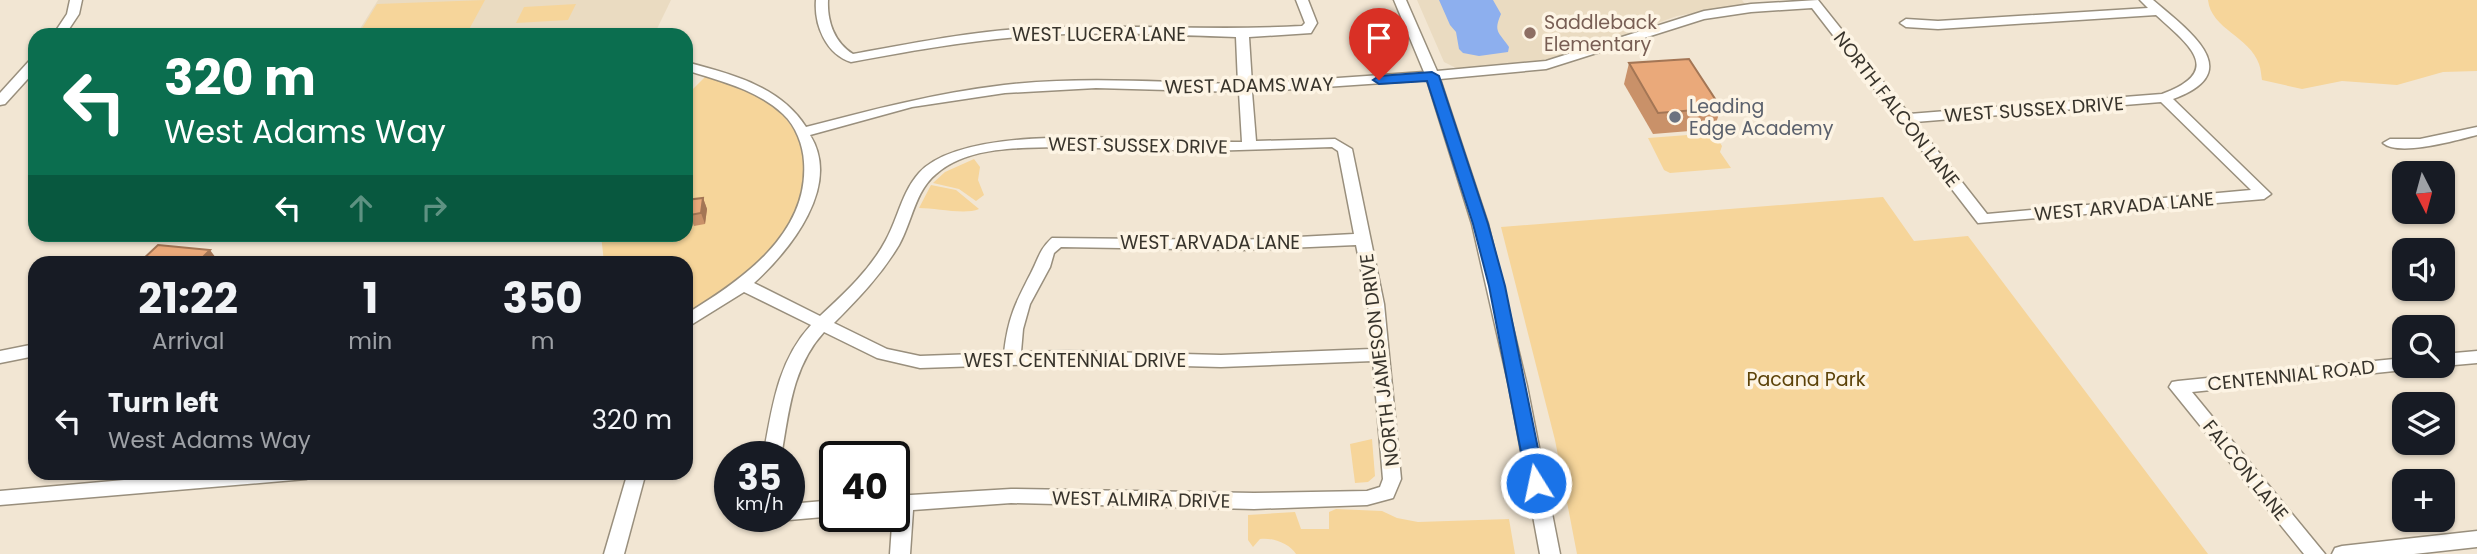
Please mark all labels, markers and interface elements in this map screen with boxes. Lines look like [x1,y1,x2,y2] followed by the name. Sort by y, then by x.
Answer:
[1349,8,1409,80] pin
[1544,9,1657,58] place label: Saddleback Elementary
[1360,19,1398,57] icon: arrive
[1012,21,1186,48] street label: WEST LUCERA LANE
[1522,25,1538,41] marker: Saddleback Elementary
[1827,26,1966,193] street label: NORTH FALCON LANE
[164,44,316,112] text: 320 m
[49,56,140,147] icon: left
[1164,71,1334,100] street label: WEST ADAMS WAY
[1943,90,2125,129] street label: WEST SUSSEX DRIVE
[1689,93,1834,142] place label: Leading Edge Academy
[164,109,446,154] text: West Adams Way
[1667,109,1683,125] marker: Leading Edge Academy
[1048,130,1228,161] street label: WEST SUSSEX DRIVE
[2392,161,2455,224] north arrow
[2392,161,2455,532] map controls
[2033,185,2215,228] street label: WEST ARVADA LANE
[269,189,307,227] icon: left
[342,189,380,227] icon: ahead
[415,189,453,227] icon: right
[1120,229,1300,256] street label: WEST ARVADA LANE
[2392,238,2455,301] button: sound
[1353,252,1406,468] street label: NORTH JAMESON DRIVE
[138,269,238,328] text: 21:22
[362,269,378,328] text: 1
[503,269,583,328] text: 350
[2392,315,2455,378] button: search
[152,325,224,357] text: Arrival
[348,325,392,357] text: min
[531,325,555,357] text: m
[964,347,1186,374] street label: WEST CENTENNIAL DRIVE
[2206,353,2376,398] street label: CENTENNIAL ROAD
[1746,366,1866,393] park label: Pacana Park
[108,385,219,421] text: Turn left
[2392,392,2455,455] button: layers
[49,402,87,440] icon: left
[592,402,672,438] text: 320 m
[2196,414,2295,527] street label: FALCON LANE
[108,424,311,456] text: West Adams Way
[819,441,910,532] speed limit sign: 40
[1499,446,1573,520] position arrow
[738,453,781,502] text: 35
[2392,469,2455,532] button: +
[1052,484,1230,515] street label: WEST ALMIRA DRIVE
[736,491,783,516] text: km/h

